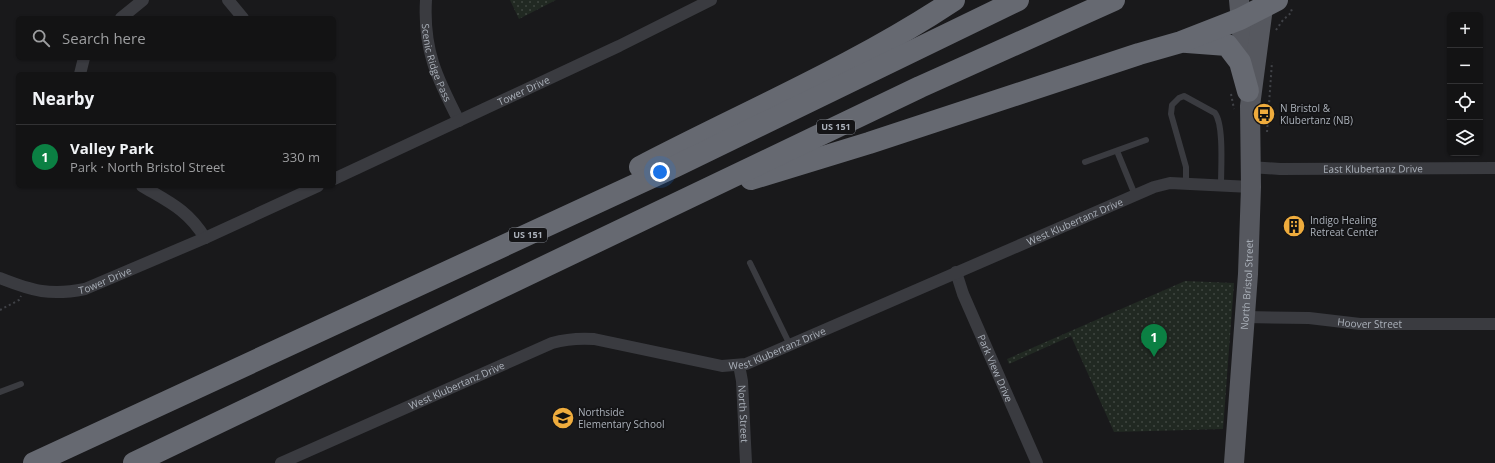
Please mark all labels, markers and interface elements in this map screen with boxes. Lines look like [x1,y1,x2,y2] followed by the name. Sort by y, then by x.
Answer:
[1447,12,1483,156] map controls
[1447,12,1483,48] button: +
[16,16,336,60] search box
[419,23,455,104] street label: Scenic Ridge Pass
[30,27,52,49] icon: search
[62,28,146,48] text: Search here
[1447,48,1483,84] button: −
[495,72,552,109] street label: Tower Drive
[1447,84,1483,120] button: locate
[32,87,94,110] text: Nearby
[1251,101,1277,127] bus stop icon: N Bristol & Klubertanz (NB)
[1280,101,1353,127] place label: N Bristol & Klubertanz (NB)
[817,120,855,134] road number: US 151
[1447,120,1483,156] button: layers
[70,138,154,158] text: Valley Park
[41,148,49,166] text: 1
[282,148,320,166] text: 330 m
[70,158,225,176] text: Park · North Bristol Street
[1323,161,1423,176] street label: East Klubertanz Drive
[650,162,670,182] your location
[1024,194,1125,248] street label: West Klubertanz Drive
[1281,213,1307,239] building icon: Indigo Healing Retreat Center
[1310,213,1378,239] place label: Indigo Healing Retreat Center
[509,228,547,242] road number: US 151
[1237,239,1256,330] street label: North Bristol Street
[77,263,134,297] street label: Tower Drive
[1337,314,1402,331] street label: Hoover Street
[728,323,828,372] street label: West Klubertanz Drive
[1141,324,1167,357] pin: 1
[974,332,1017,404] street label: Park View Drive
[406,358,507,413] street label: West Klubertanz Drive
[735,384,752,443] street label: North Street
[550,405,576,431] school or university icon: Northside Elementary School
[578,405,664,431] place label: Northside Elementary School

